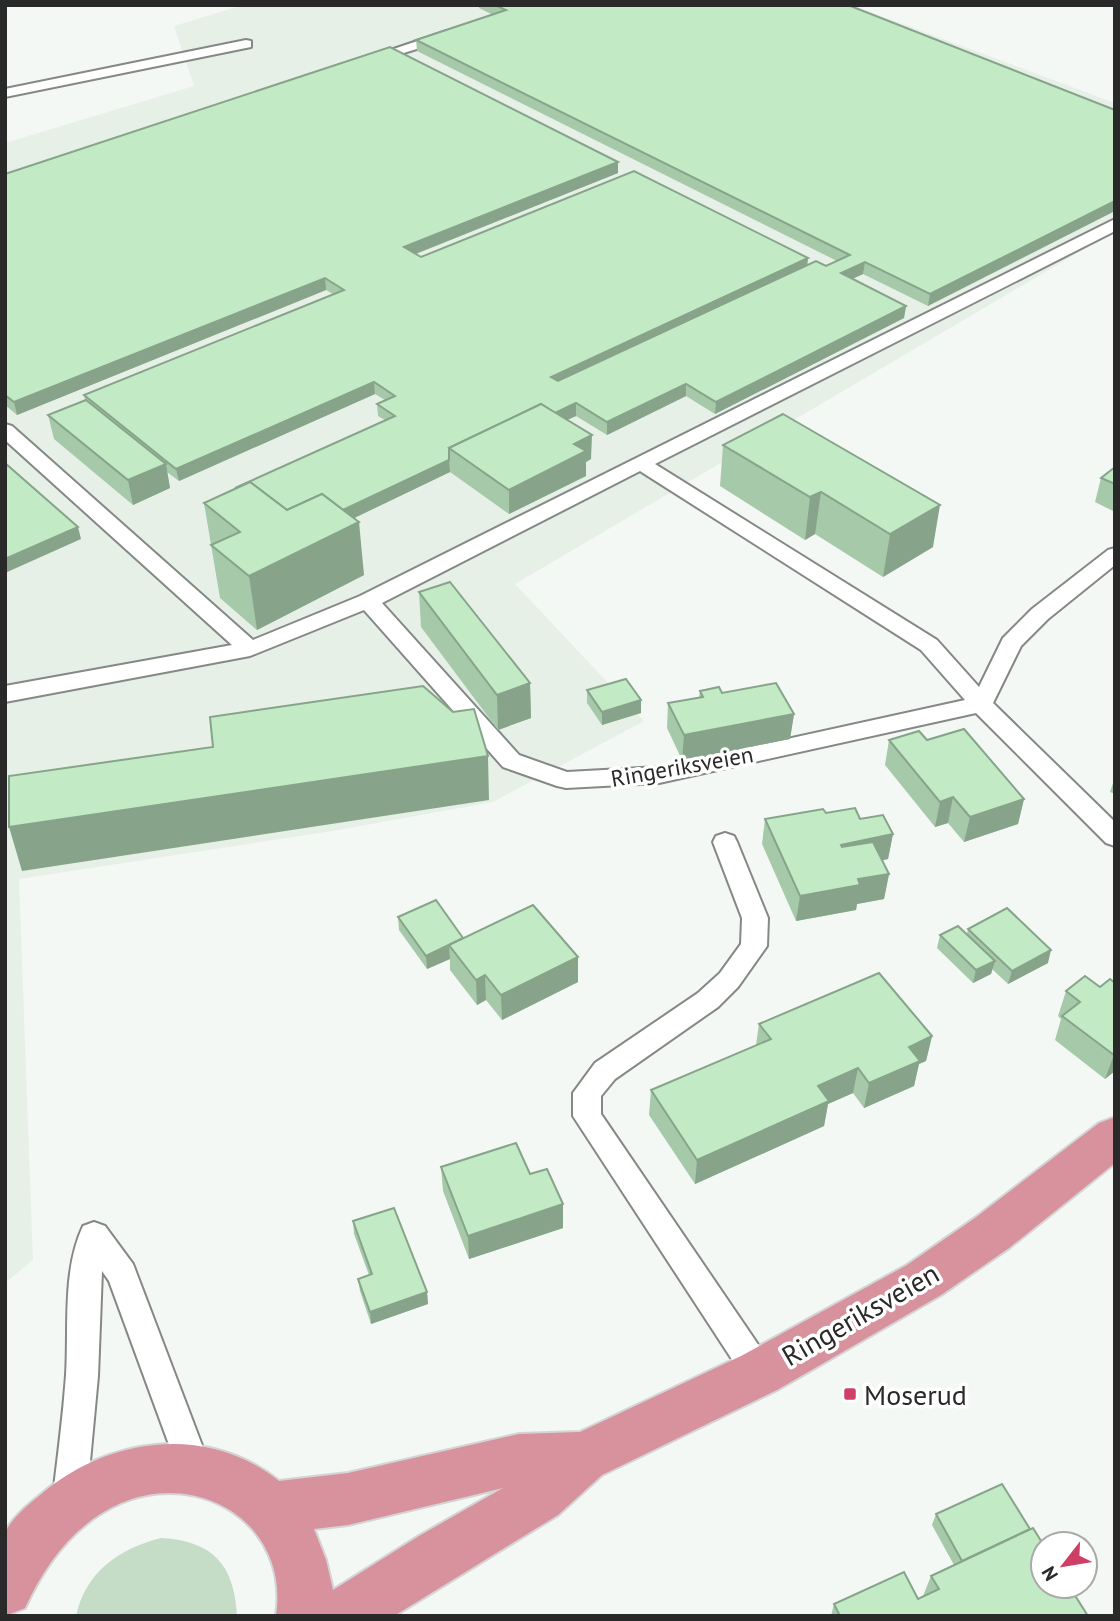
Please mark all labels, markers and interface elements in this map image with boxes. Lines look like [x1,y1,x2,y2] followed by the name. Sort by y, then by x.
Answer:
[609,739,755,793] street label: Ringeriksveien
[775,1254,945,1374] street label: Ringeriksveien
[864,1376,967,1413] place label: Moserud
[842,1386,858,1402] marker: Moserud
[1029,1530,1099,1600] north arrow
[1036,1562,1063,1585] text: N

